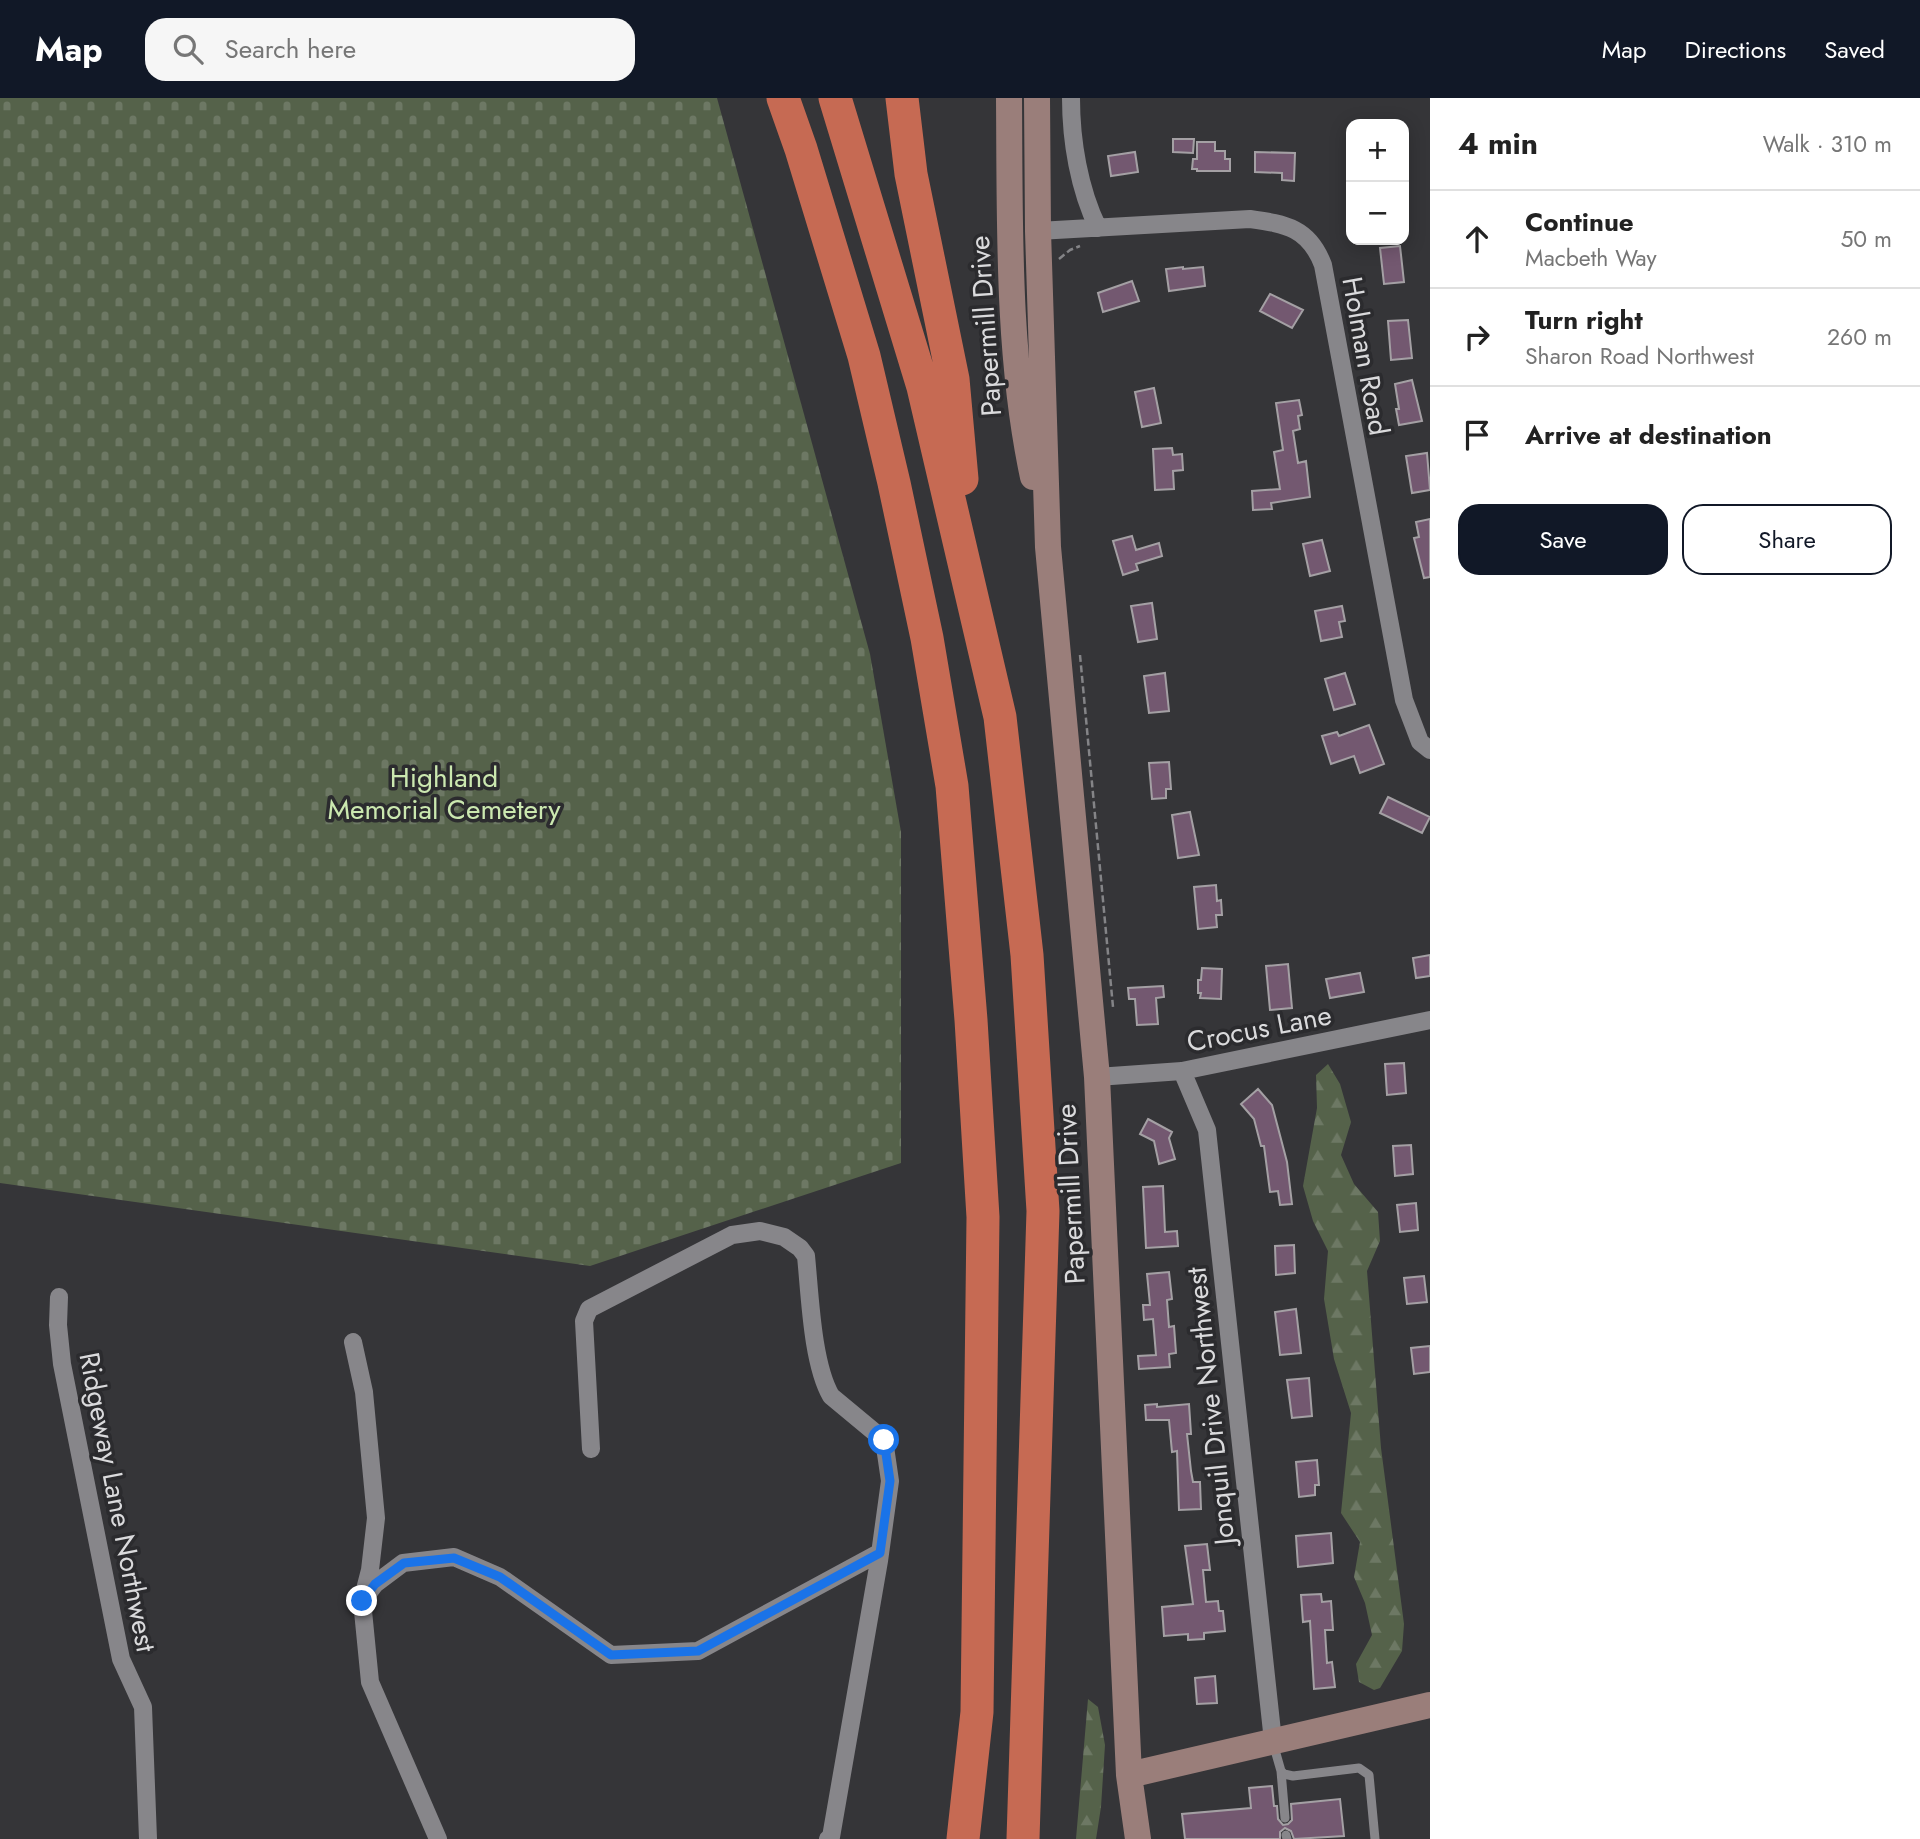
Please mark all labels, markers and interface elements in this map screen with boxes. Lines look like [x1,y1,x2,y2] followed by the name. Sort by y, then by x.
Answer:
[145,18,635,81] search box
[35,26,103,73] text: Map
[169,30,207,68] icon: search
[225,30,356,68] text: Search here
[1602,32,1647,67] text: Map
[1685,32,1786,67] text: Directions
[1824,32,1885,67] text: Saved
[1346,119,1409,245] map controls
[1346,119,1409,182] button: +
[1458,122,1538,165] text: 4 min
[1763,127,1892,161] text: Walk · 310 m
[1346,182,1409,245] button: −
[1525,203,1634,241] text: Continue
[1458,220,1496,258] icon: ahead
[1840,222,1892,256] text: 50 m
[959,234,1012,417] street label: Papermill Drive
[1525,241,1657,275] text: Macbeth Way
[1331,273,1400,439] street label: Holman Road
[1525,301,1643,339] text: Turn right
[1458,318,1496,356] icon: right
[1827,320,1892,354] text: 260 m
[1525,339,1754,373] text: Sharon Road Northwest
[1458,416,1496,454] icon: arrive
[1525,416,1772,454] text: Arrive at destination
[1458,504,1668,575] button: Save
[1682,504,1892,575] button: Share
[327,757,561,830] park label: Highland Memorial Cemetery
[1183,994,1335,1063] street label: Crocus Lane
[1045,1103,1096,1285] street label: Papermill Drive
[1175,1265,1246,1551] street label: Jonquil Drive Northwest
[68,1349,167,1656] street label: Ridgeway Lane Northwest
[868,1424,899,1455] route start
[346,1585,377,1616] route end

